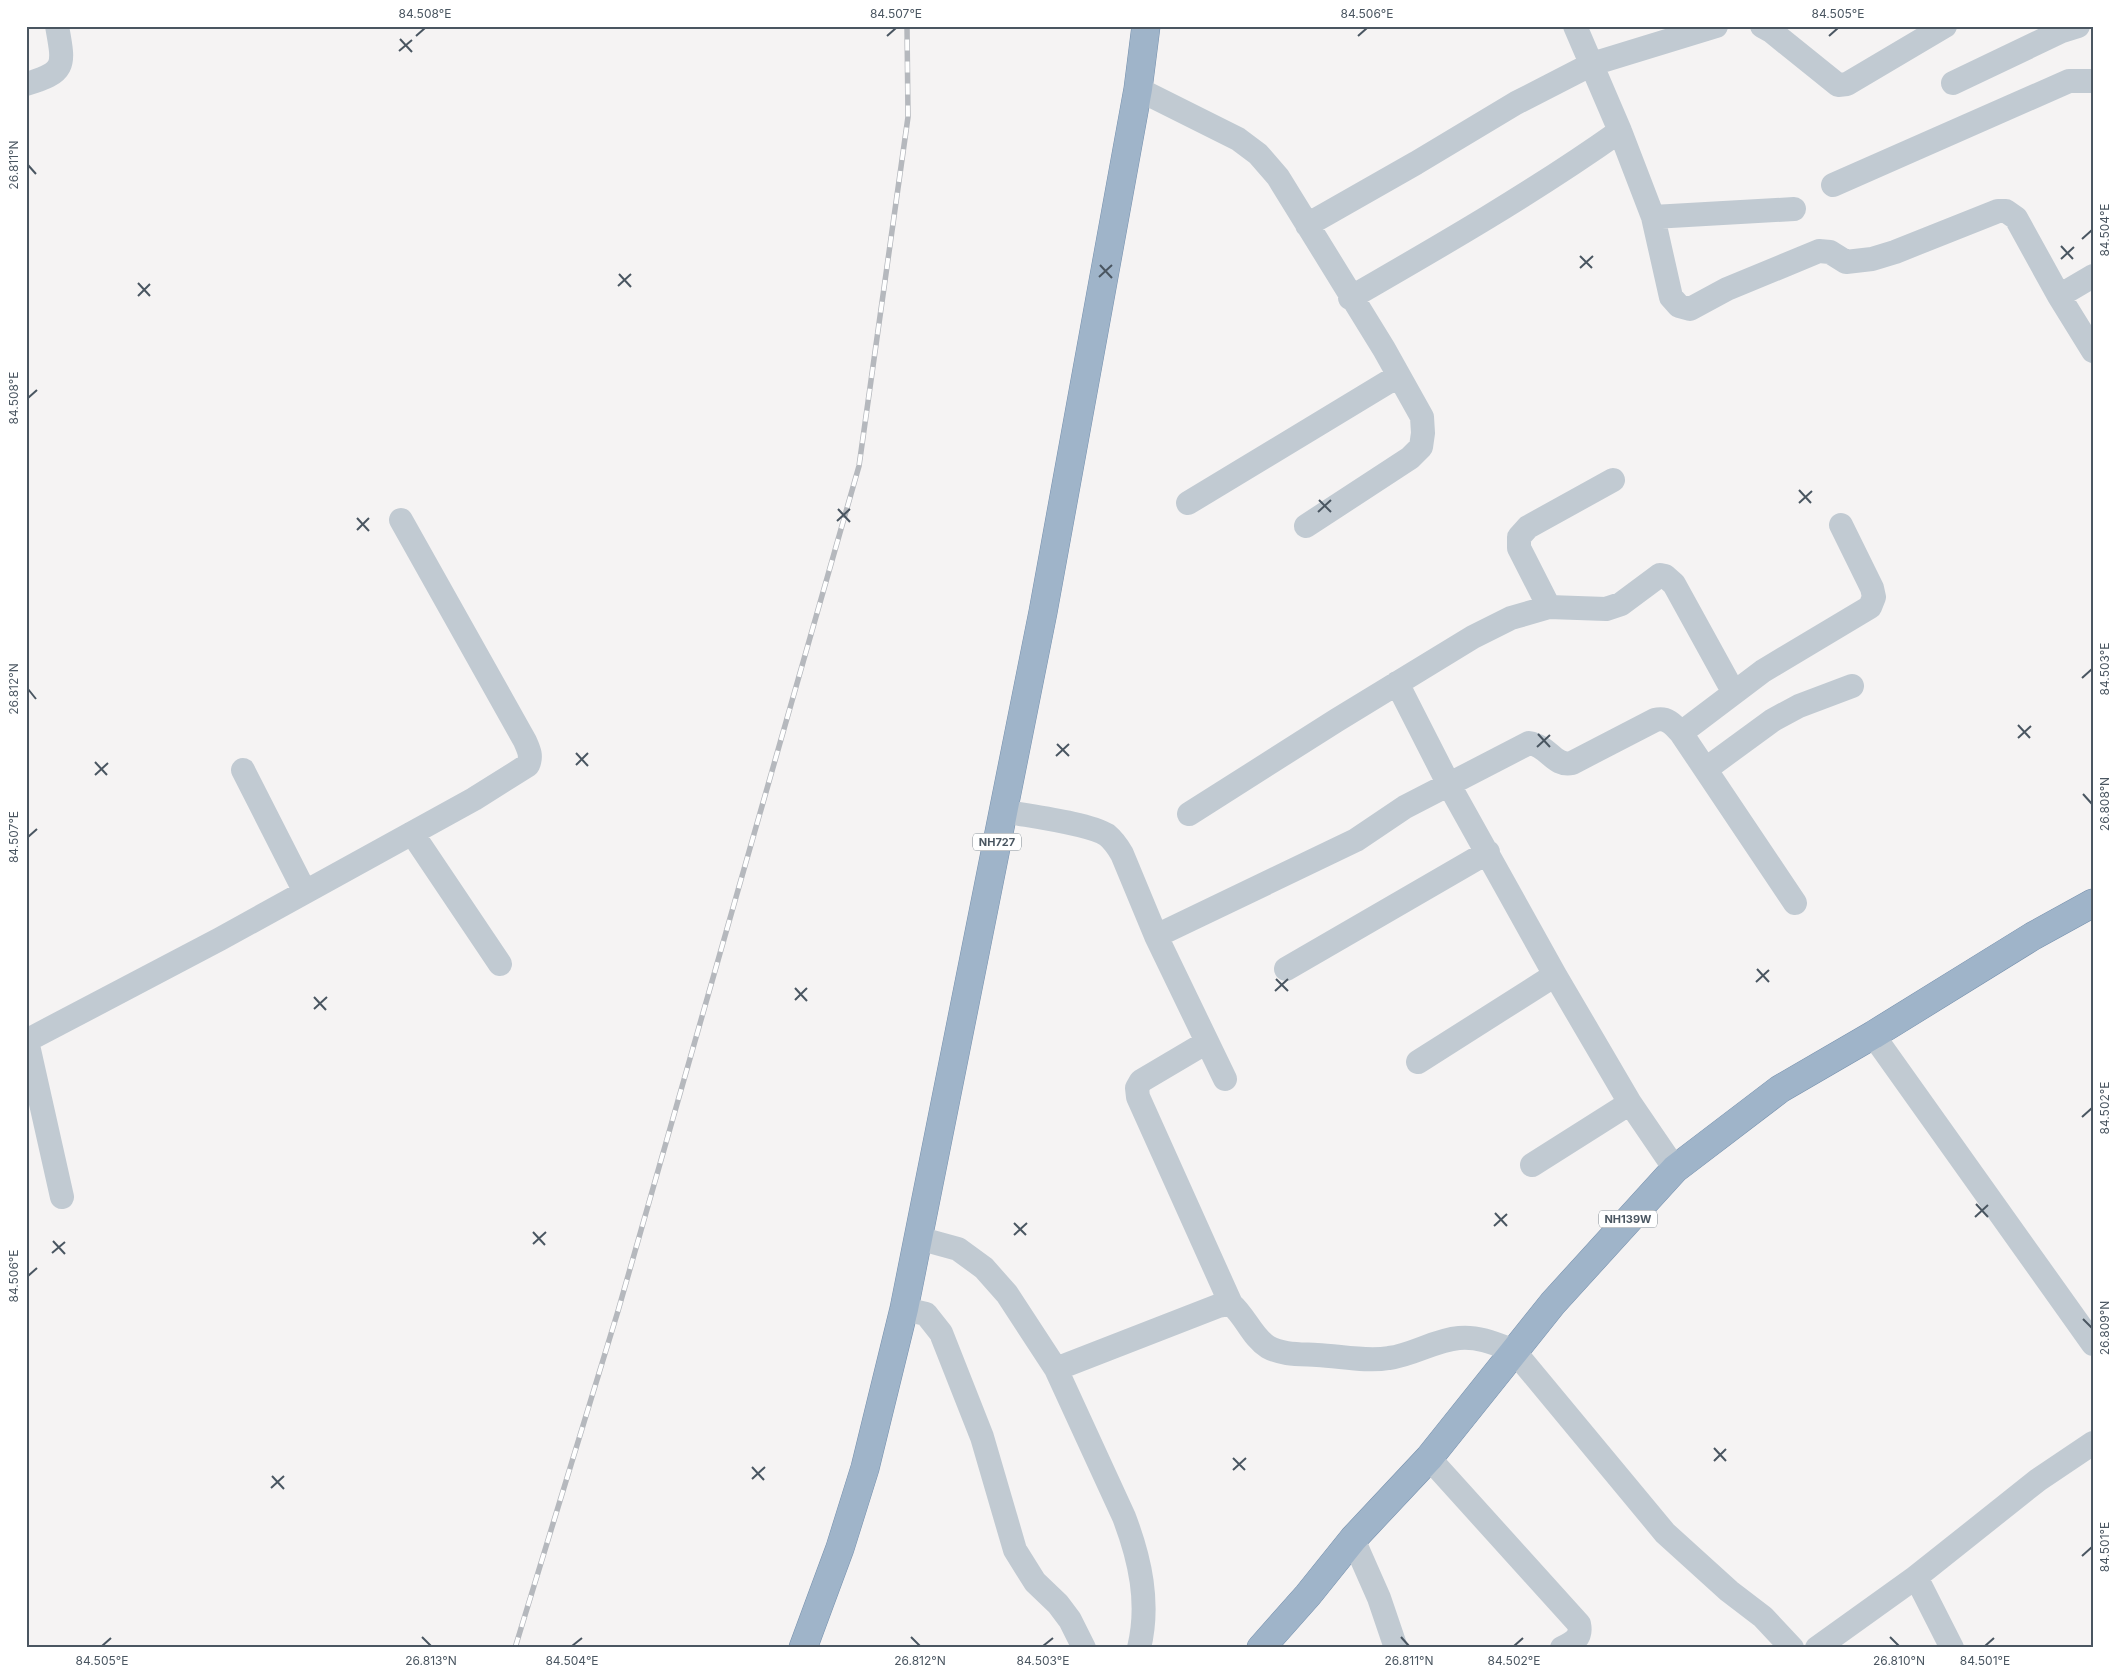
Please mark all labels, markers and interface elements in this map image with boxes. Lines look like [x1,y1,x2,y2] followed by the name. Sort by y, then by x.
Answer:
[399,6,451,21] text: 84.508°E
[870,6,922,21] text: 84.507°E
[1340,6,1394,21] text: 84.506°E
[1812,6,1864,21] text: 84.505°E
[6,140,21,190] text: 26.811°N
[2097,203,2112,257] text: 84.504°E
[6,372,21,424] text: 84.508°E
[2097,643,2112,695] text: 84.503°E
[6,663,21,715] text: 26.812°N
[2097,777,2112,831] text: 26.808°N
[6,811,21,863] text: 84.507°E
[973,834,1021,850] road number: NH727
[2097,1082,2112,1134] text: 84.502°E
[1599,1210,1657,1228] road number: NH139W
[6,1249,21,1303] text: 84.506°E
[2097,1301,2112,1355] text: 26.809°N
[2097,1522,2112,1572] text: 84.501°E
[76,1653,128,1668] text: 84.505°E
[405,1653,457,1668] text: 26.813°N
[545,1653,599,1668] text: 84.504°E
[894,1653,946,1668] text: 26.812°N
[1017,1653,1069,1668] text: 84.503°E
[1384,1653,1434,1668] text: 26.811°N
[1488,1653,1540,1668] text: 84.502°E
[1873,1653,1925,1668] text: 26.810°N
[1960,1653,2010,1668] text: 84.501°E

